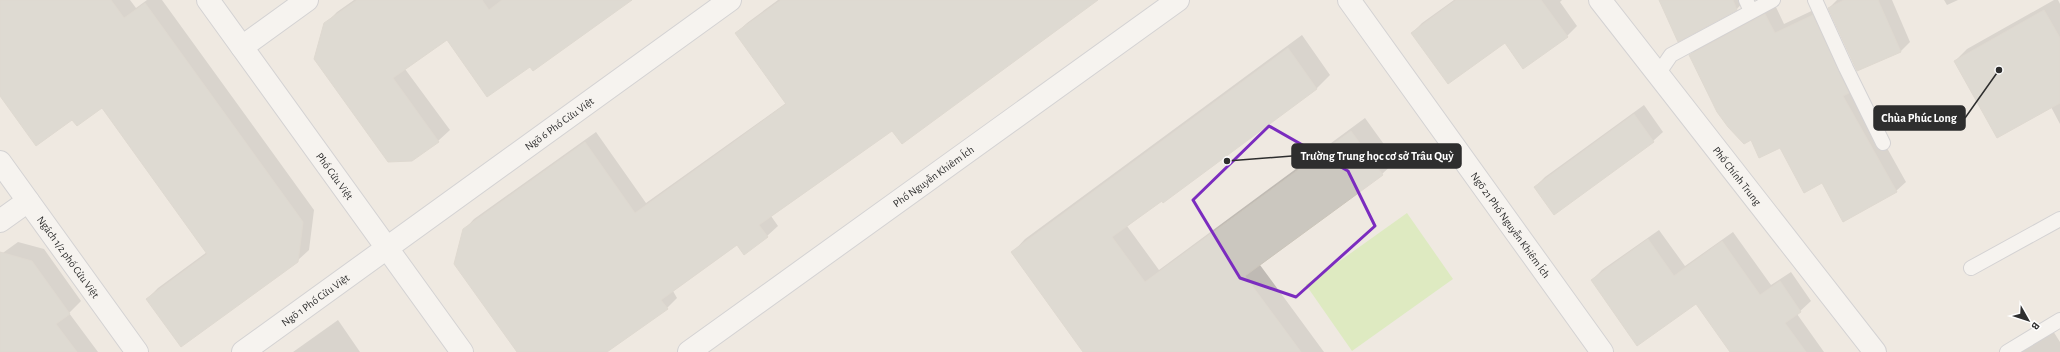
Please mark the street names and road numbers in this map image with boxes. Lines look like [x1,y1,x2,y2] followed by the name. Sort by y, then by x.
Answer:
[523,95,596,152] street label: Ngõ 6 Phố Cửu Việt
[891,143,976,209] street label: Phố Nguyễn Khiêm Ích
[1711,144,1764,208] street label: Phố Chính Trung
[314,150,356,202] street label: Phố Cửu Việt
[1469,170,1552,280] street label: Ngõ 21 Phố Nguyễn Khiêm Ích
[35,214,102,300] street label: Ngách 1/2 phố Cửu Việt
[279,272,351,328] street label: Ngõ 1 Phố Cửu Việt

